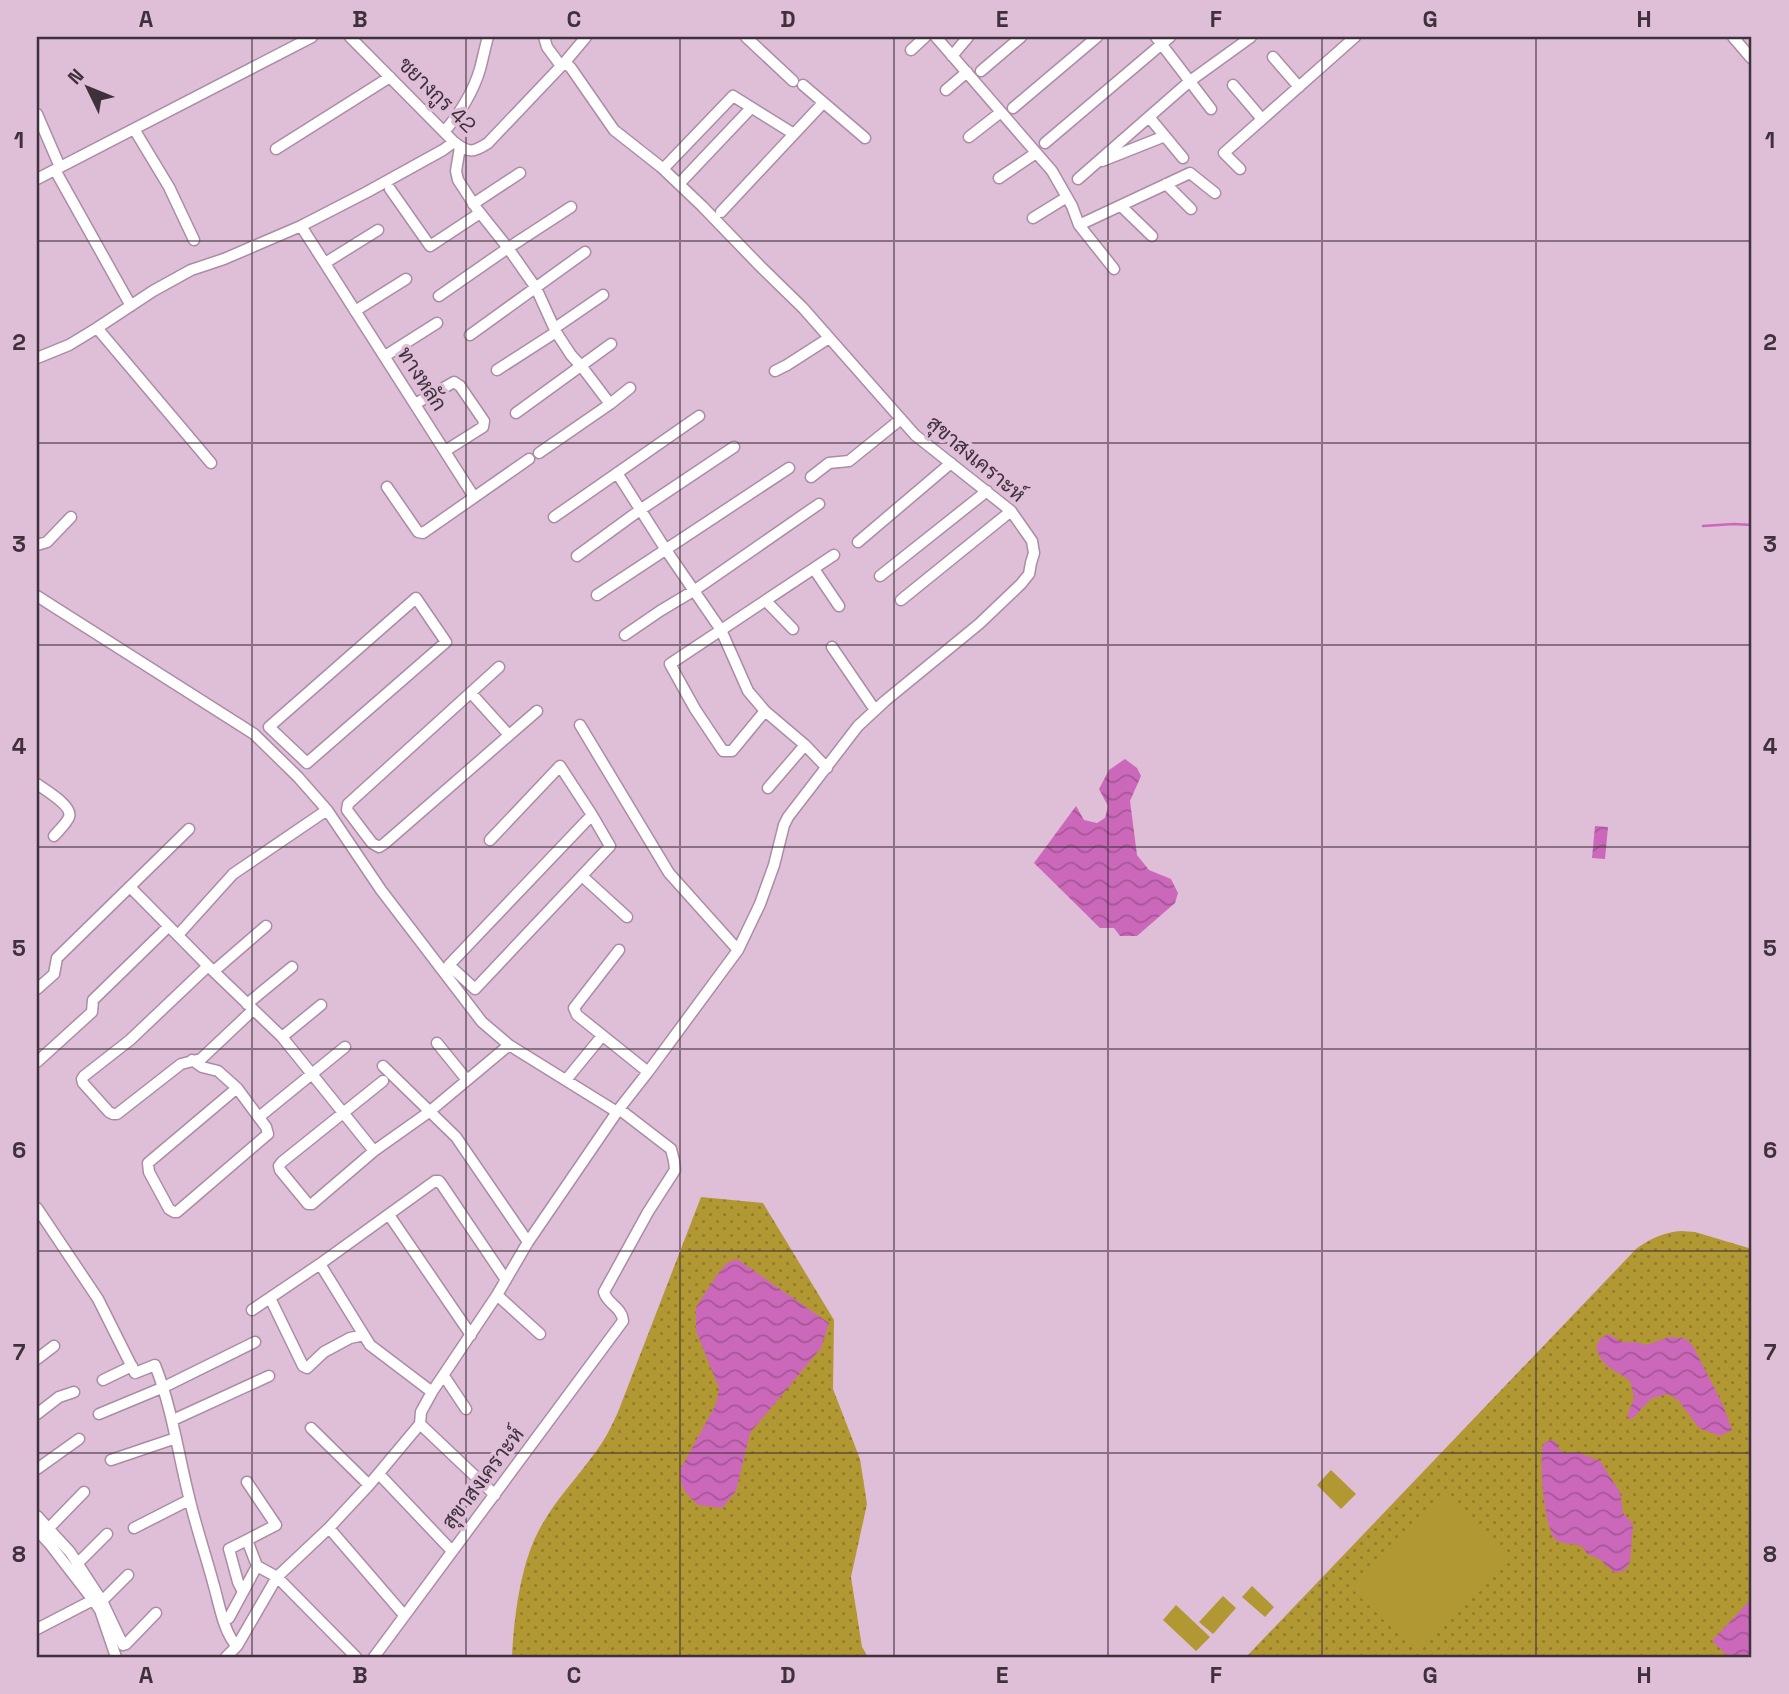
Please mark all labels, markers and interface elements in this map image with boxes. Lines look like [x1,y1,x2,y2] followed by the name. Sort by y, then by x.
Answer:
[139,4,154,34] text: A
[352,4,368,34] text: B
[567,4,581,34] text: C
[780,4,796,34] text: D
[996,4,1008,34] text: E
[1210,4,1222,34] text: F
[1422,4,1438,34] text: G
[1636,4,1652,34] text: H
[391,51,482,140] street label: ชยางกูร 42
[52,52,122,122] north arrow
[62,64,89,90] text: N
[14,125,24,155] text: 1
[1765,125,1775,155] text: 1
[12,327,26,357] text: 2
[1763,327,1777,357] text: 2
[392,342,453,416] street label: ทางหลัก
[921,409,1031,509] street label: สุขาสงเคราะห์
[12,529,26,559] text: 3
[1763,529,1777,559] text: 3
[12,731,27,761] text: 4
[1763,731,1778,761] text: 4
[12,933,26,963] text: 5
[1763,933,1777,963] text: 5
[12,1135,26,1165] text: 6
[1763,1135,1777,1165] text: 6
[13,1337,26,1367] text: 7
[1764,1337,1777,1367] text: 7
[436,1421,530,1535] street label: สุขาสงเคราะห์
[12,1539,26,1569] text: 8
[1763,1539,1777,1569] text: 8
[139,1660,154,1690] text: A
[352,1660,368,1690] text: B
[567,1660,581,1690] text: C
[780,1660,796,1690] text: D
[996,1660,1008,1690] text: E
[1210,1660,1222,1690] text: F
[1422,1660,1438,1690] text: G
[1636,1660,1652,1690] text: H

